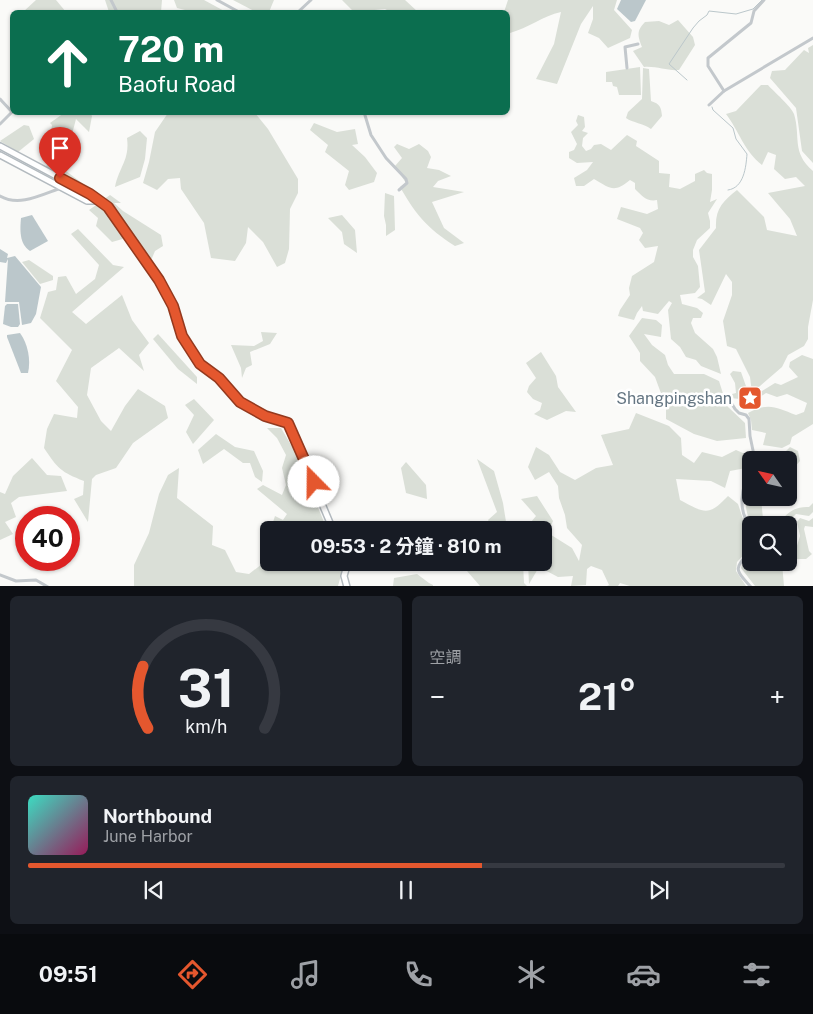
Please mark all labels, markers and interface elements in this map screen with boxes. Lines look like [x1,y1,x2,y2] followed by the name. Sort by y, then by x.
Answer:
[118,29,224,70] text: 720 m
[35,30,100,95] icon: ahead
[118,71,236,97] text: Baofu Road
[39,127,81,178] pin
[46,134,74,162] icon: arrive
[737,385,763,411] place icon: Shangpingshan
[616,389,732,408] place label: Shangpingshan
[742,451,798,506] north arrow
[742,451,797,571] map controls
[287,455,339,507] position arrow
[15,506,80,571] speed limit sign: 40
[742,516,797,571] button: search
[311,535,501,557] text: 09:53 · 2 分鐘 · 810 m
[430,648,462,667] text: 空調
[177,658,234,719] text: 31
[578,674,636,719] text: 21°
[430,680,445,713] text: −
[769,680,785,713] text: +
[185,716,227,737] text: km/h
[103,805,212,827] text: Northbound
[103,827,193,846] text: June Harbor
[140,876,168,904] icon: previous
[392,876,420,904] icon: pause
[645,876,673,904] icon: next
[175,957,210,992] icon: directions
[288,957,323,992] icon: music
[401,957,436,992] icon: phone
[514,957,549,992] icon: climate
[626,957,661,992] icon: car
[739,957,774,992] icon: filters
[39,961,98,987] text: 09:51

